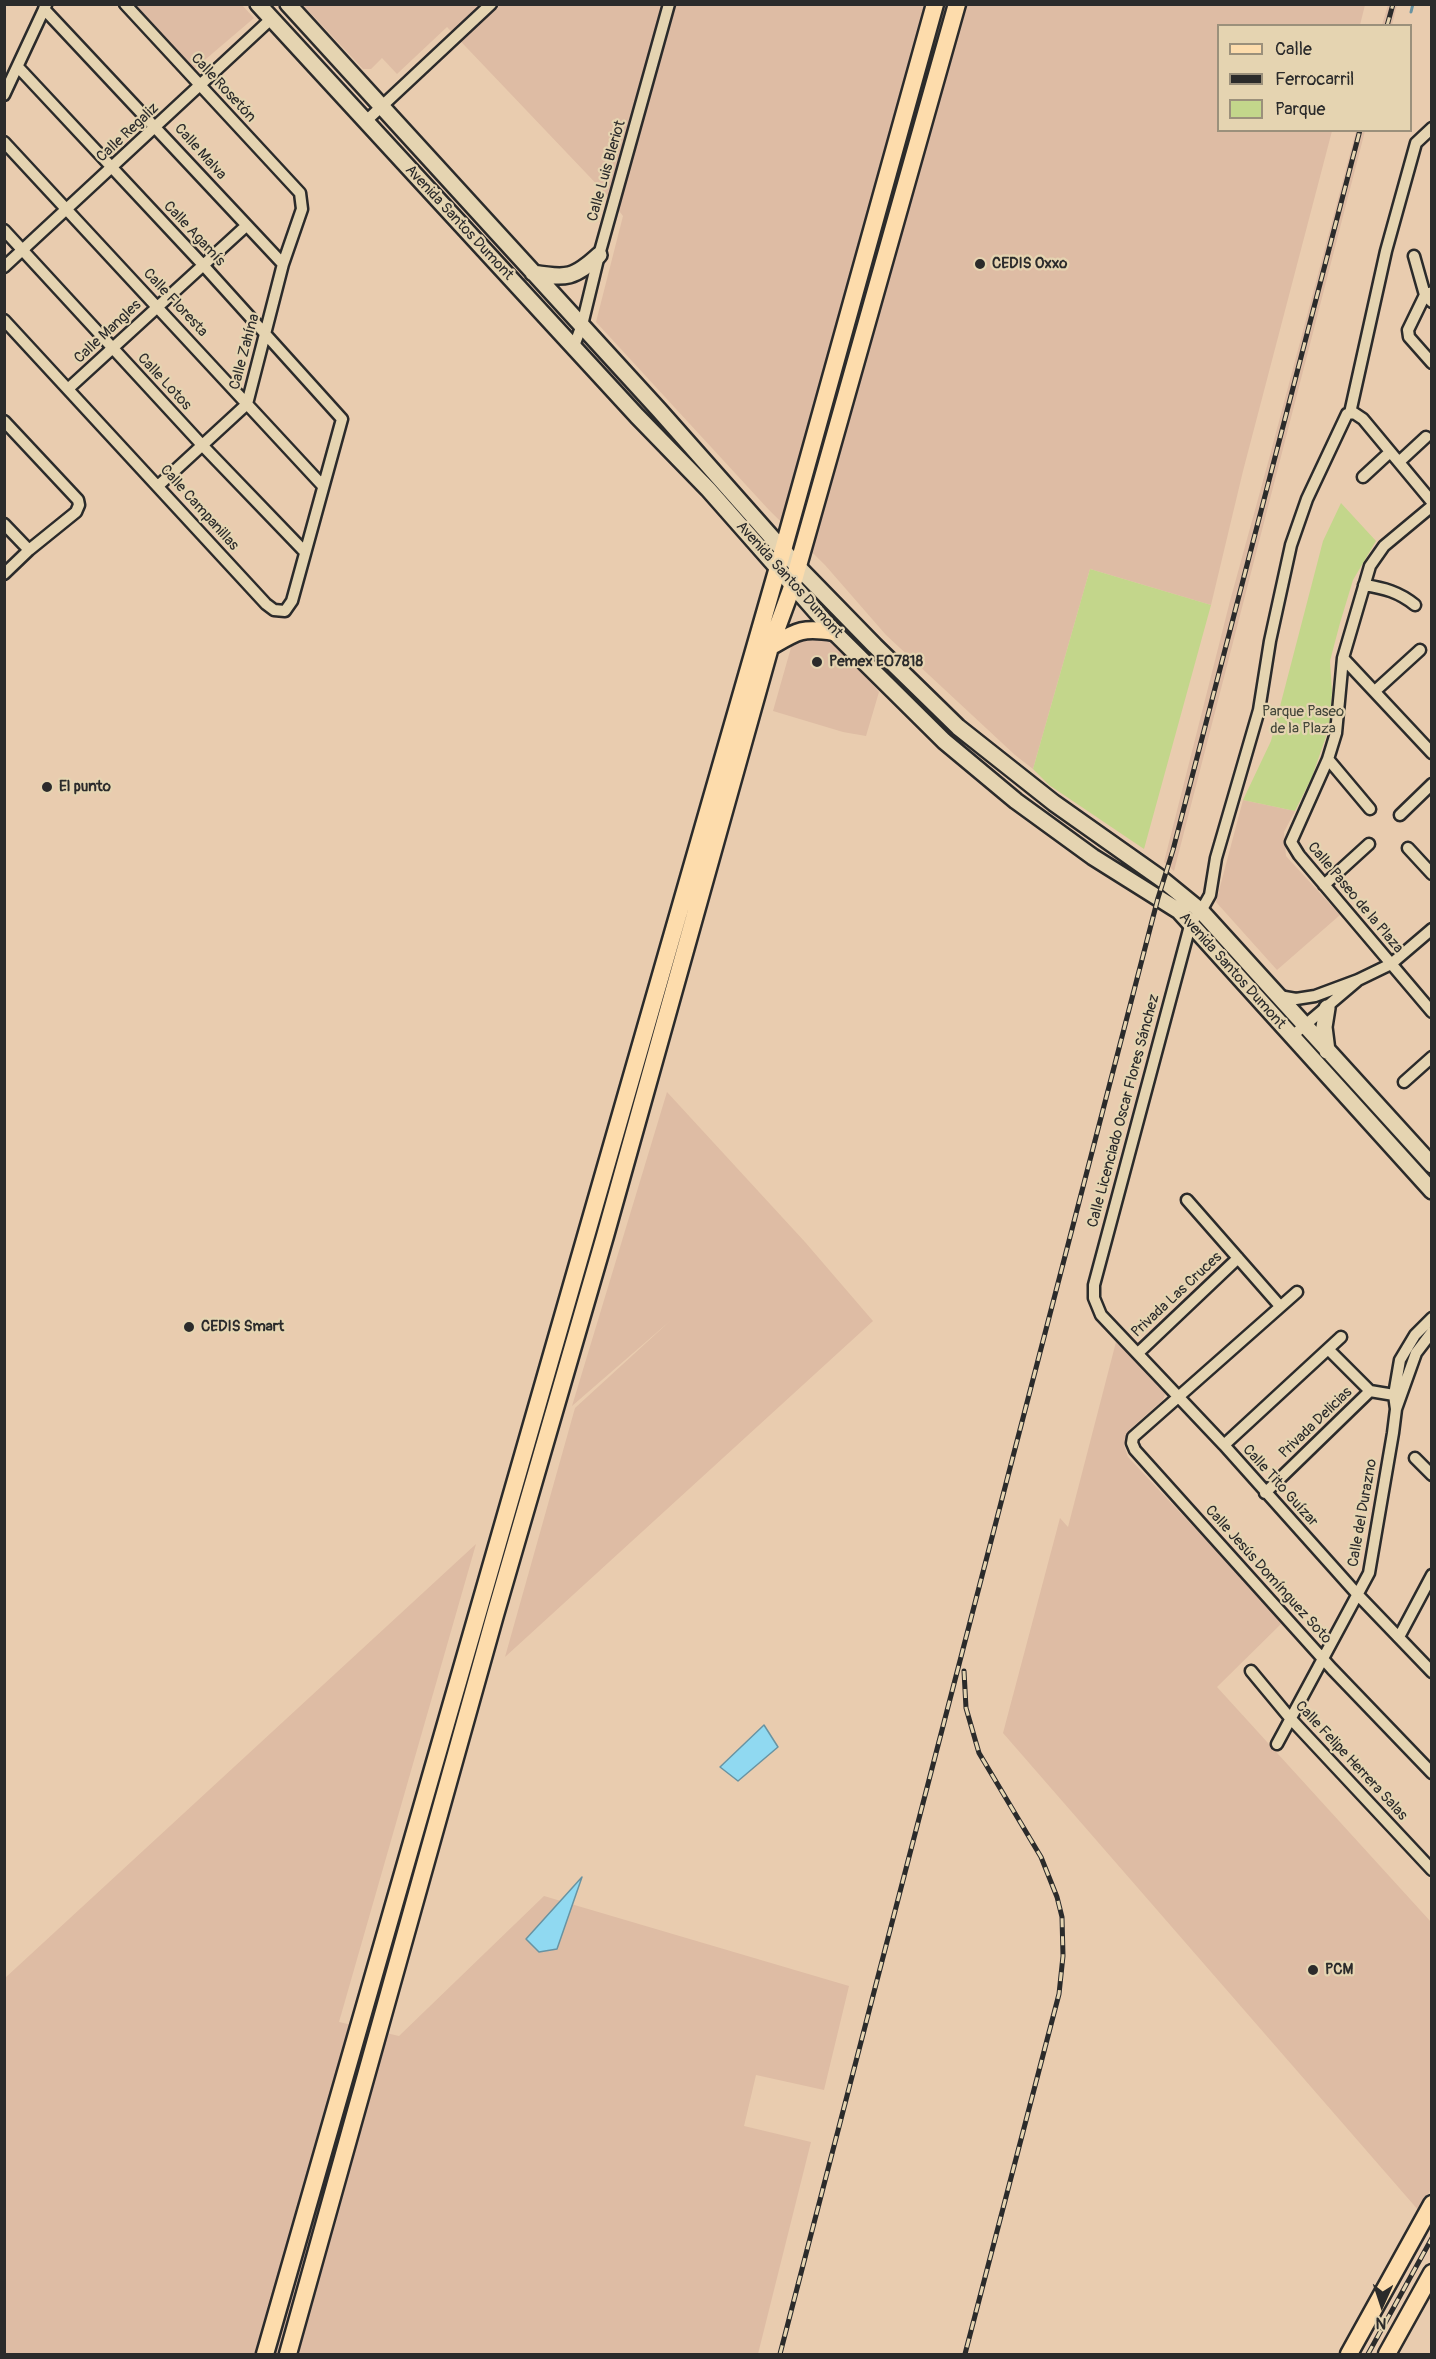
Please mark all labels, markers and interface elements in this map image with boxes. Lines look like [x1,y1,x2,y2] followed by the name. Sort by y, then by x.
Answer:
[1217,24,1412,132] legend
[1275,38,1312,61] text: Calle
[187,50,259,126] street label: Calle Rosetón
[1275,68,1354,91] text: Ferrocarril
[1275,98,1325,121] text: Parque
[93,100,163,166] street label: Calle Regaliz
[584,118,630,224] street label: Calle Luis Bleriot
[170,120,230,184] street label: Calle Malva
[401,162,517,284] street label: Avenida Santos Dumont
[159,198,229,270] street label: Calle Agamís
[992,255,1067,273] place label: CEDIS Oxxo
[973,257,987,271] marker: CEDIS Oxxo
[139,265,211,341] street label: Calle Floresta
[71,296,145,368] street label: Calle Mangles
[226,312,264,392] street label: Calle Zahína
[133,350,195,414] street label: Calle Lotos
[156,461,242,555] street label: Calle Campanillas
[732,518,846,642] street label: Avenida Santos Dumont
[829,653,923,671] place label: Pemex E07818
[810,655,824,669] marker: Pemex E07818
[1262,703,1344,738] park label: Parque Paseo de la Plaza
[59,778,111,796] place label: El punto
[40,780,54,794] marker: El punto
[1303,839,1407,957] street label: Calle Paseo de la Plaza
[1175,909,1289,1033] street label: Avenida Santos Dumont
[1084,992,1164,1230] street label: Calle Licenciado Oscar Flores Sánchez
[1128,1249,1226,1341] street label: Privada Las Cruces
[201,1318,284,1336] place label: CEDIS Smart
[182,1320,196,1334] marker: CEDIS Smart
[1276,1384,1356,1462] street label: Privada Delicias
[1238,1441,1322,1531] street label: Calle Tito Guízar
[1345,1458,1381,1568] street label: Calle del Durazno
[1201,1502,1335,1648] street label: Calle Jesús Domínguez Soto
[1291,1698,1411,1824] street label: Calle Felipe Herrera Salas
[1325,1961,1353,1979] place label: PCM
[1306,1963,1320,1977] marker: PCM
[1352,2275,1412,2335] north arrow
[1375,2313,1387,2333] text: N

